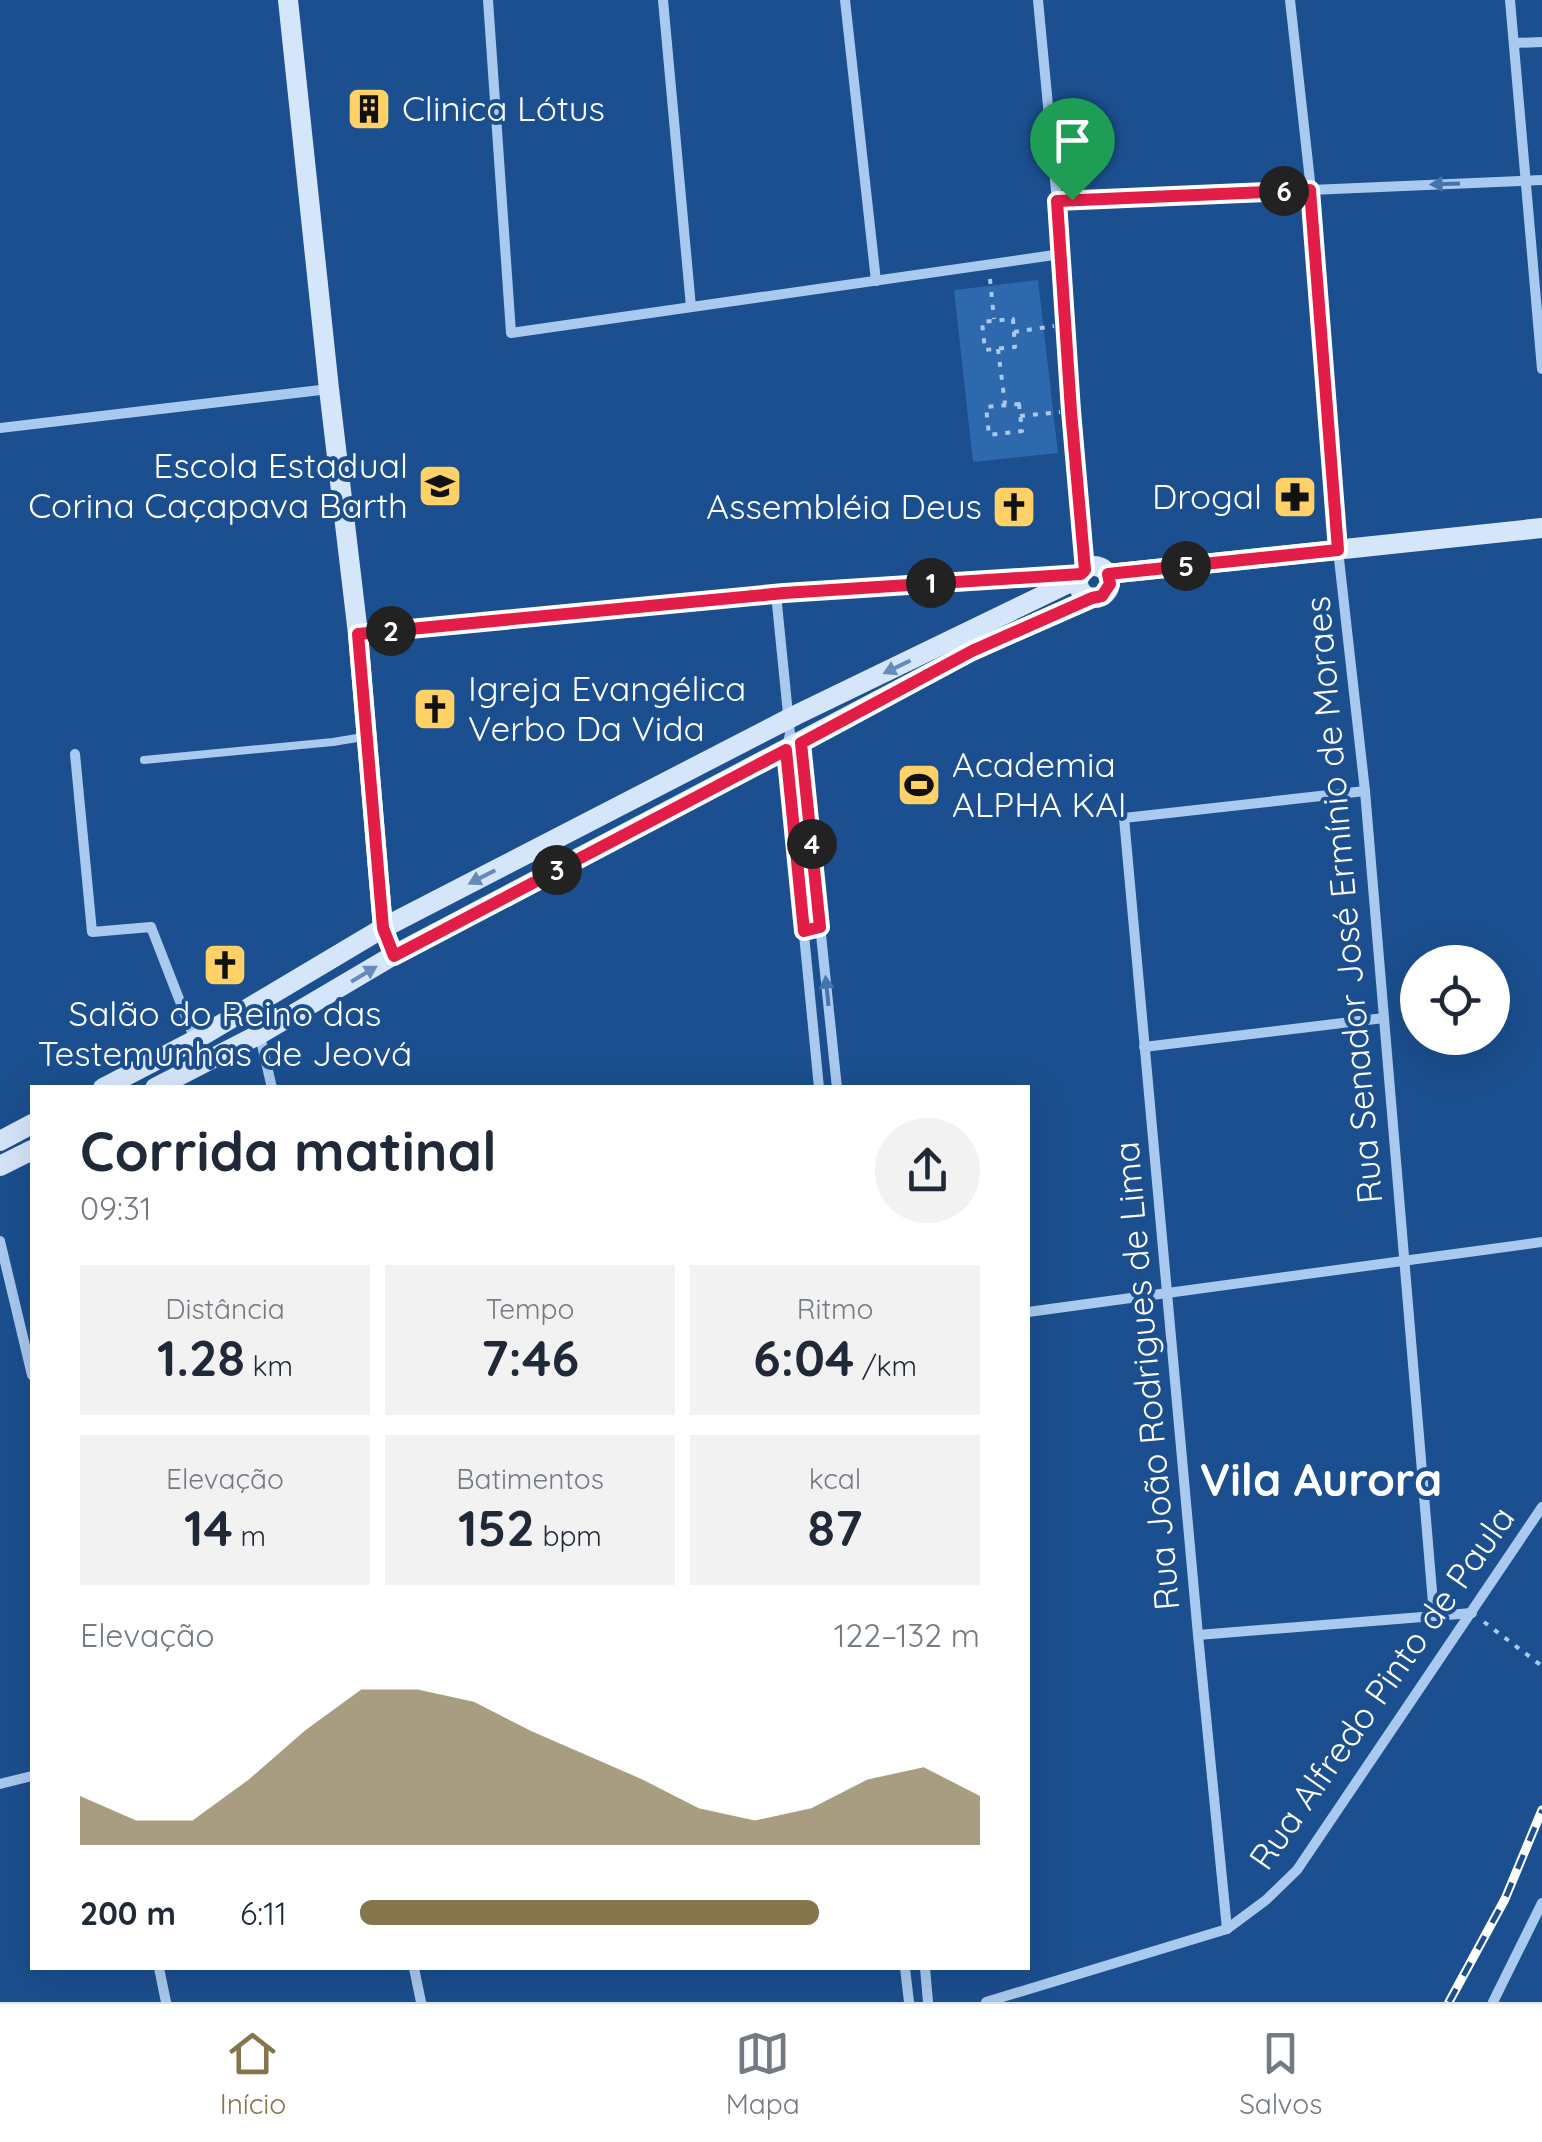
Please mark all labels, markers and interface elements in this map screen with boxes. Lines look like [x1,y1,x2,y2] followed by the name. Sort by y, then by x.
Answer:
[346,86,392,132] building icon: Clinica Lótus
[402,86,605,130] place label: Clinica Lótus
[1030,98,1115,201] pin
[1045,113,1100,168] icon: arrive
[1259,166,1309,216] pin: 6
[1276,173,1292,208] text: 6
[1428,177,1460,193] one-way arrow
[28,443,408,527] place label: Escola Estadual Corina Caçapava Barth
[417,463,463,509] school or university icon: Escola Estadual Corina Caçapava Barth
[1152,474,1262,518] place label: Drogal
[1272,474,1318,520] pharmacy icon: Drogal
[706,484,982,528] place label: Assembléia Deus
[991,484,1037,530] church icon: Assembléia Deus
[1161,541,1211,591] pin: 5
[1178,548,1194,583] text: 5
[906,558,956,608] pin: 1
[926,565,936,600] text: 1
[1295,595,1391,1205] street label: Rua Senador José Ermínio de Moraes
[366,606,416,656] pin: 2
[383,613,399,648] text: 2
[882,658,911,675] one-way arrow
[468,666,746,750] place label: Igreja Evangélica Verbo Da Vida
[412,686,458,732] church icon: Igreja Evangélica Verbo Da Vida
[952,742,1127,826] place label: Academia ALPHA KAI
[896,762,942,808] sports icon: Academia ALPHA KAI
[787,819,837,869] pin: 4
[804,826,820,861] text: 4
[532,845,582,895] pin: 3
[549,852,565,887] text: 3
[467,868,496,885] one-way arrow
[202,942,248,988] church icon: Salão do Reino das Testemunhas de Jeová
[1400,945,1510,1055] map controls
[1400,945,1510,1055] button: locate
[349,966,378,983] one-way arrow
[819,974,835,1006] one-way arrow
[38,991,412,1075] place label: Salão do Reino das Testemunhas de Jeová
[80,1116,497,1185] text: Corrida matinal
[875,1118,980,1223] button: share
[1104,1140,1188,1612] street label: Rua João Rodrigues de Lima
[80,1188,152,1228] text: 09:31
[165,1291,285,1326] text: Distância
[486,1291,574,1326] text: Tempo
[797,1291,873,1326] text: Ritmo
[157,1326,245,1389] text: 1.28
[481,1326,579,1389] text: 7:46
[753,1326,854,1389] text: 6:04
[245,1348,293,1383] text: km
[854,1348,917,1383] text: /km
[1200,1451,1442,1507] district label: Vila Aurora
[166,1461,284,1496] text: Elevação
[456,1461,604,1496] text: Batimentos
[809,1461,861,1496] text: kcal
[184,1496,233,1559] text: 14
[458,1496,535,1559] text: 152
[808,1496,862,1559] text: 87
[1239,1497,1524,1878] street label: Rua Alfredo Pinto de Paula
[233,1518,266,1553] text: m
[535,1518,602,1553] text: bpm
[80,1615,215,1655] text: Elevação
[834,1615,980,1655] text: 122–132 m
[80,1893,176,1933] text: 200 m
[240,1893,287,1933] text: 6:11
[220,2026,286,2121] tab: Início
[726,2026,800,2121] tab: Mapa
[1239,2026,1322,2121] tab: Salvos

